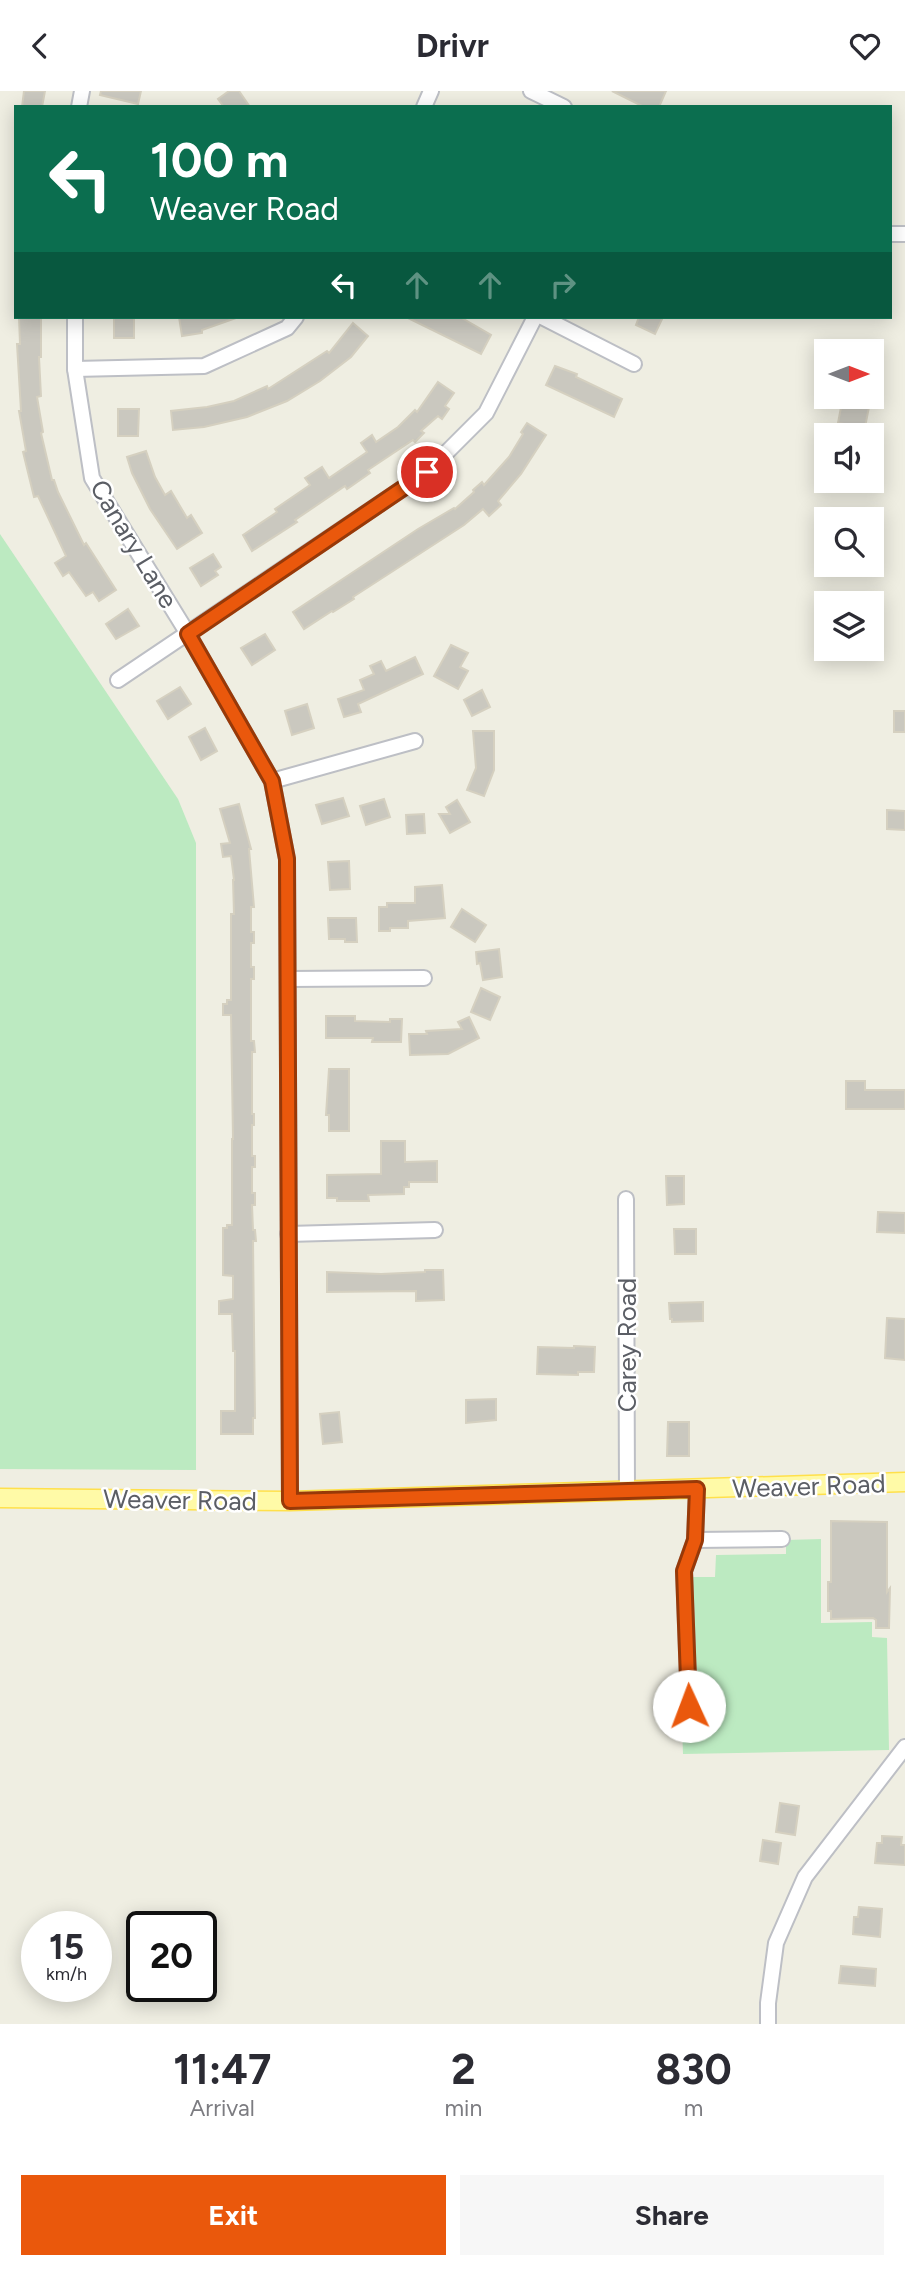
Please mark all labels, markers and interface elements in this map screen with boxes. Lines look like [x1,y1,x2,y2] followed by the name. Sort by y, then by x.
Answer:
[21,27,59,65] icon: back
[416,27,489,65] text: Drivr
[846,27,884,65] icon: heart
[150,130,289,189] text: 100 m
[35,133,126,224] icon: left
[150,190,339,228] text: Weaver Road
[325,266,363,304] icon: left
[398,266,436,304] icon: ahead
[471,266,509,304] icon: ahead
[544,266,582,304] icon: right
[814,339,884,409] north arrow
[814,339,884,661] map controls
[814,423,884,493] button: sound
[397,442,457,502] pin
[408,453,446,491] icon: arrive
[83,474,185,614] street label: Canary Lane
[814,507,884,577] button: search
[814,591,884,661] button: layers
[611,1278,643,1412] street label: Carey Road
[732,1467,886,1505] street label: Weaver Road
[103,1483,257,1517] street label: Weaver Road
[652,1669,726,1743] position arrow
[126,1911,217,2002] speed limit sign: 20
[49,1926,84,1968] text: 15
[46,1963,87,1985] text: km/h
[173,2044,271,2095] text: 11:47
[451,2044,476,2095] text: 2
[655,2044,732,2095] text: 830
[190,2094,255,2122] text: Arrival
[445,2094,482,2122] text: min
[684,2094,703,2122] text: m
[21,2175,446,2255] button: Exit
[460,2175,884,2255] button: Share

